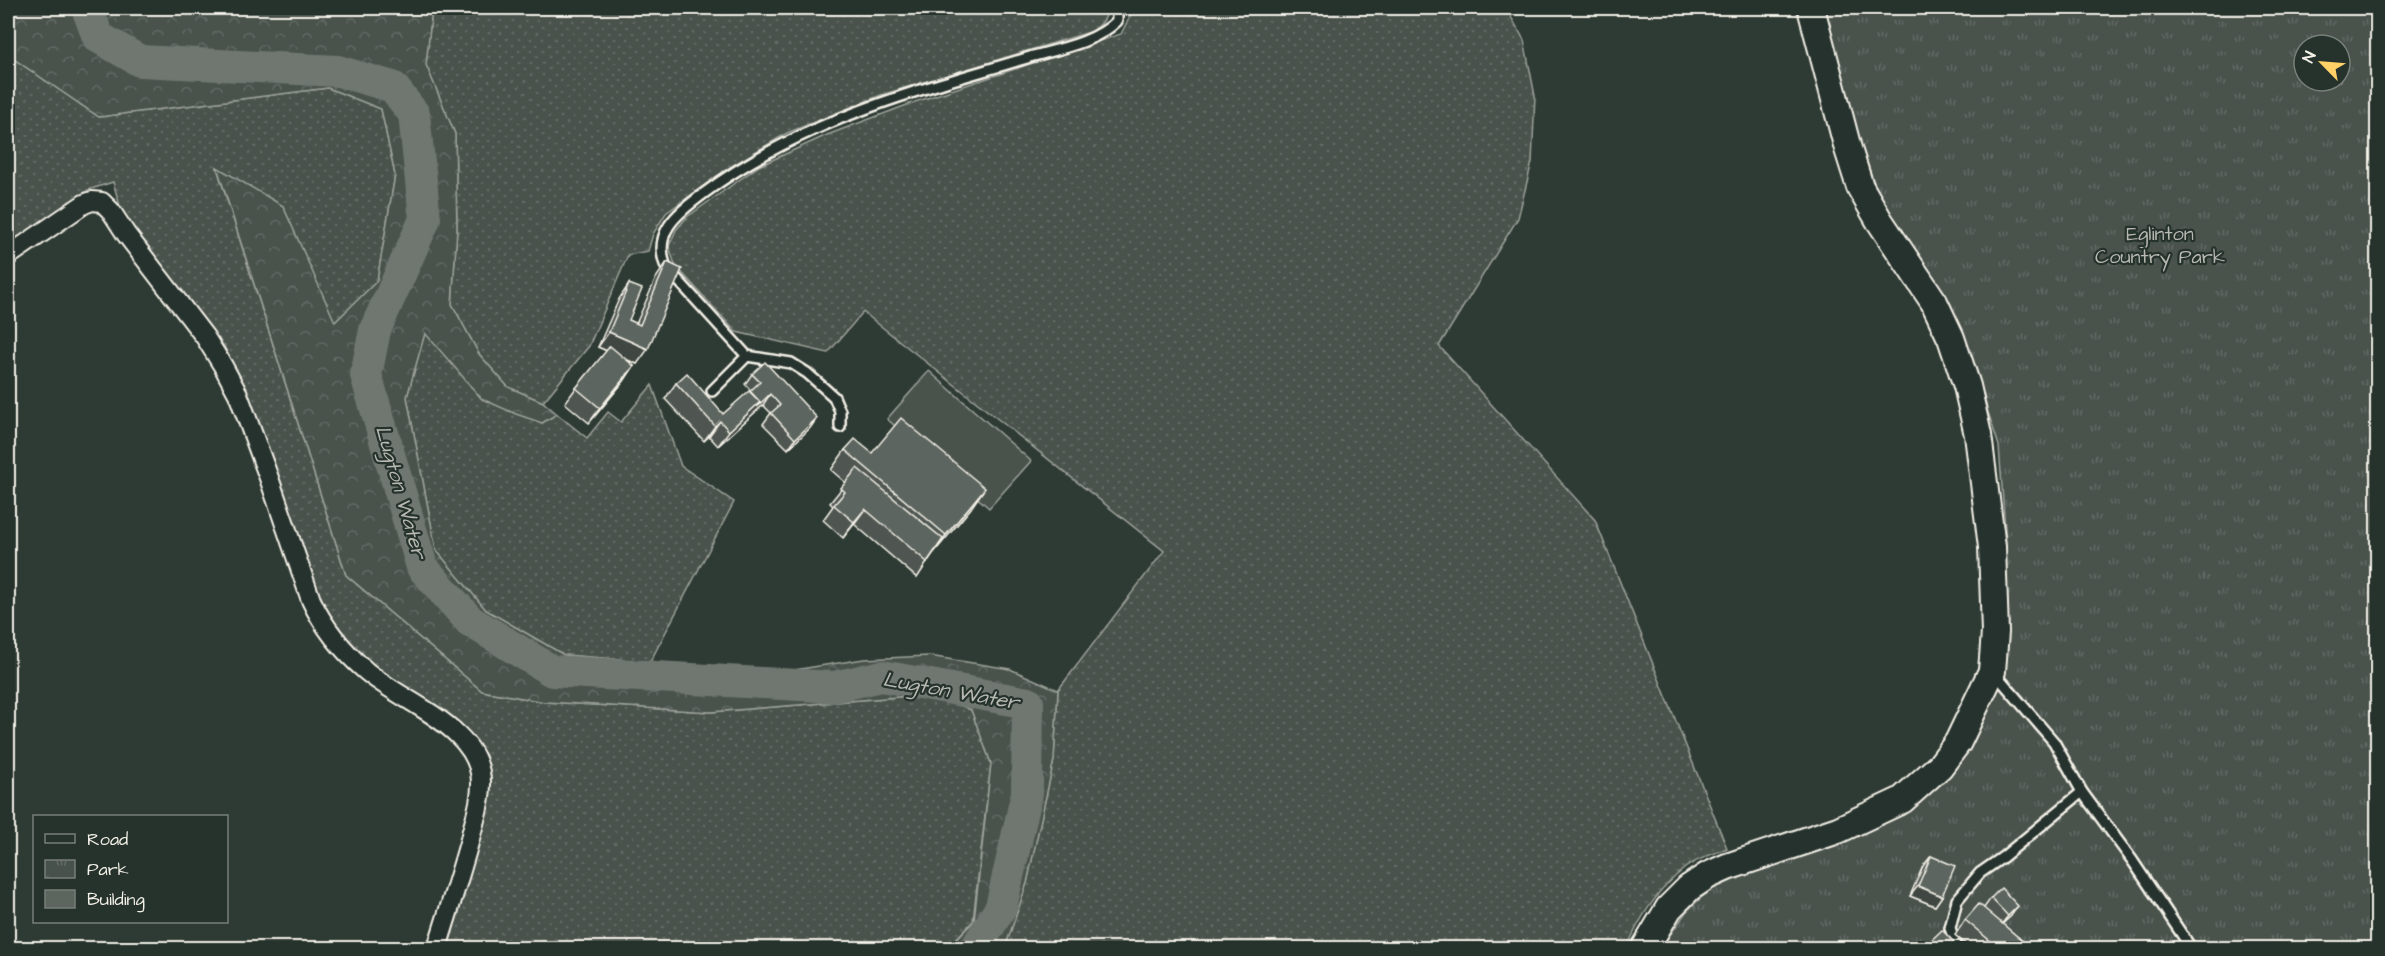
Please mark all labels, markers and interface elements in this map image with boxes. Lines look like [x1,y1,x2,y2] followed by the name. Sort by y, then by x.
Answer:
[2292,33,2352,93] north arrow
[2297,48,2321,66] text: N
[2095,220,2225,272] park label: Eglinton Country Park
[367,422,434,564] water label: Lugton Water
[881,665,1023,719] water label: Lugton Water
[33,815,228,923] legend
[87,827,128,852] text: Road
[87,857,129,882] text: Park
[87,887,145,913] text: Building

